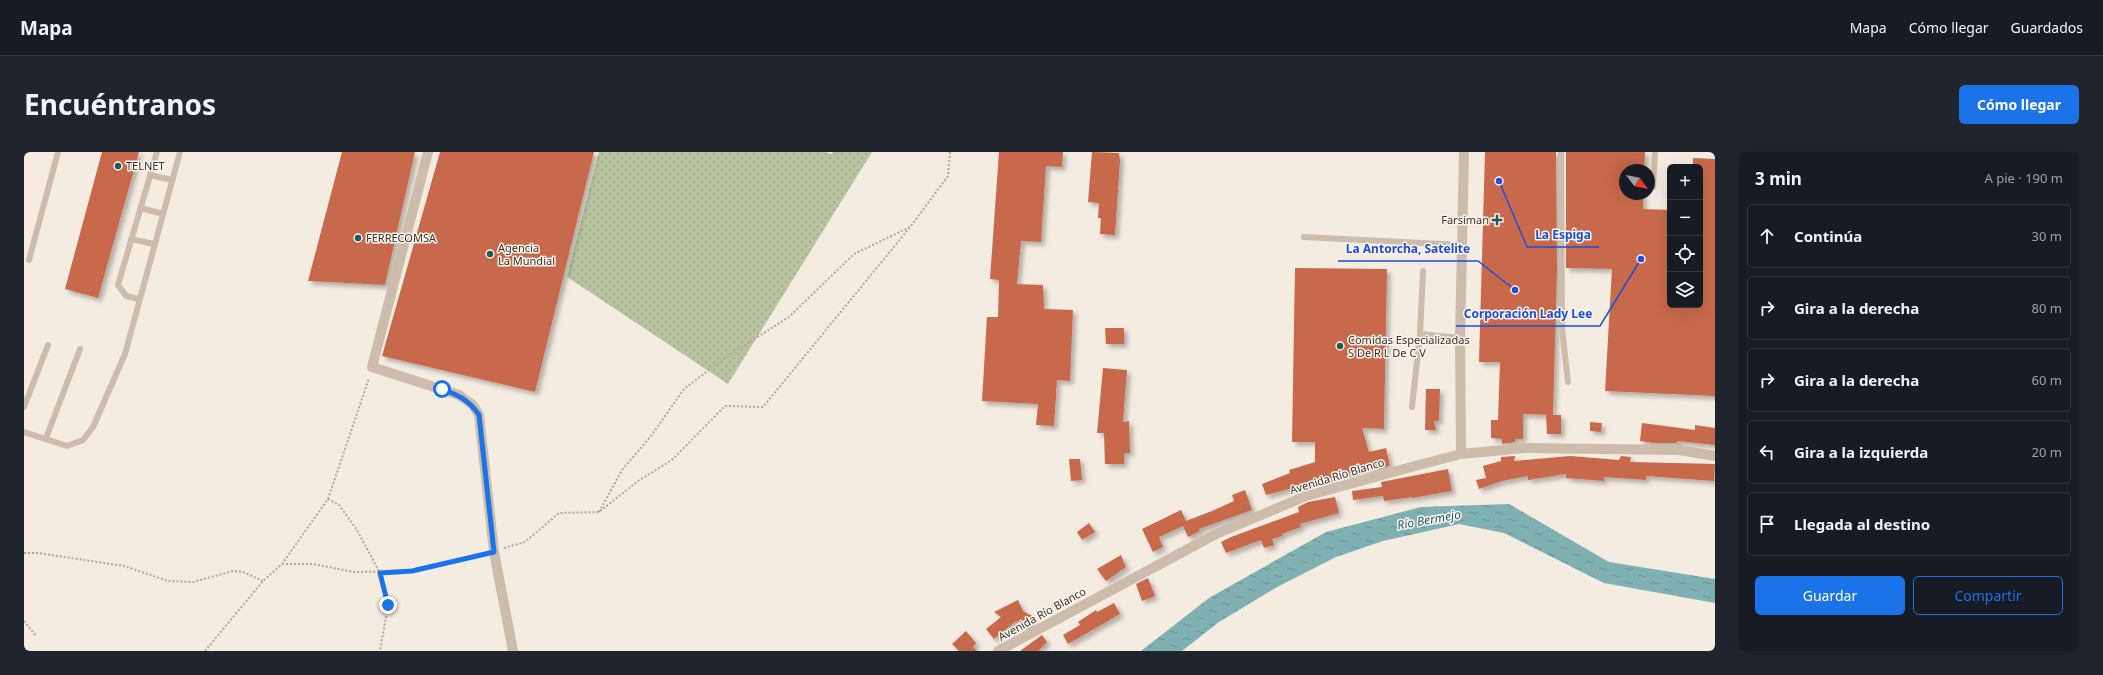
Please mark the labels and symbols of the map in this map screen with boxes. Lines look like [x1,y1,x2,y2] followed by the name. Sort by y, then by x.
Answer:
[126,158,165,173] place label: TELNET
[113,161,123,171] marker: TELNET
[1619,164,1655,200] north arrow
[1441,212,1489,227] place label: Farsiman
[1492,215,1502,225] marker: Farsiman
[1527,223,1599,247] callout: La Espiga
[1535,226,1591,243] text: La Espiga
[366,230,437,245] place label: FERRECOMSA
[353,233,363,243] marker: FERRECOMSA
[1338,237,1478,261] callout: La Antorcha, Satelite
[498,240,555,268] place label: Agencia La Mundial
[1346,240,1470,257] text: La Antorcha, Satelite
[485,249,495,259] marker: Agencia La Mundial
[1456,302,1600,326] callout: Corporación Lady Lee
[1464,305,1592,322] text: Corporación Lady Lee
[1348,332,1470,360] place label: Comidas Especializadas S De R L De C V
[1335,341,1345,351] marker: Comidas Especializadas S De R L De C V
[433,380,451,398] route start
[1288,454,1386,497] street label: Avenida Río Blanco
[1396,506,1462,533] water label: Río Bermejo
[995,583,1089,644] street label: Avenida Río Blanco
[379,596,397,614] route end

